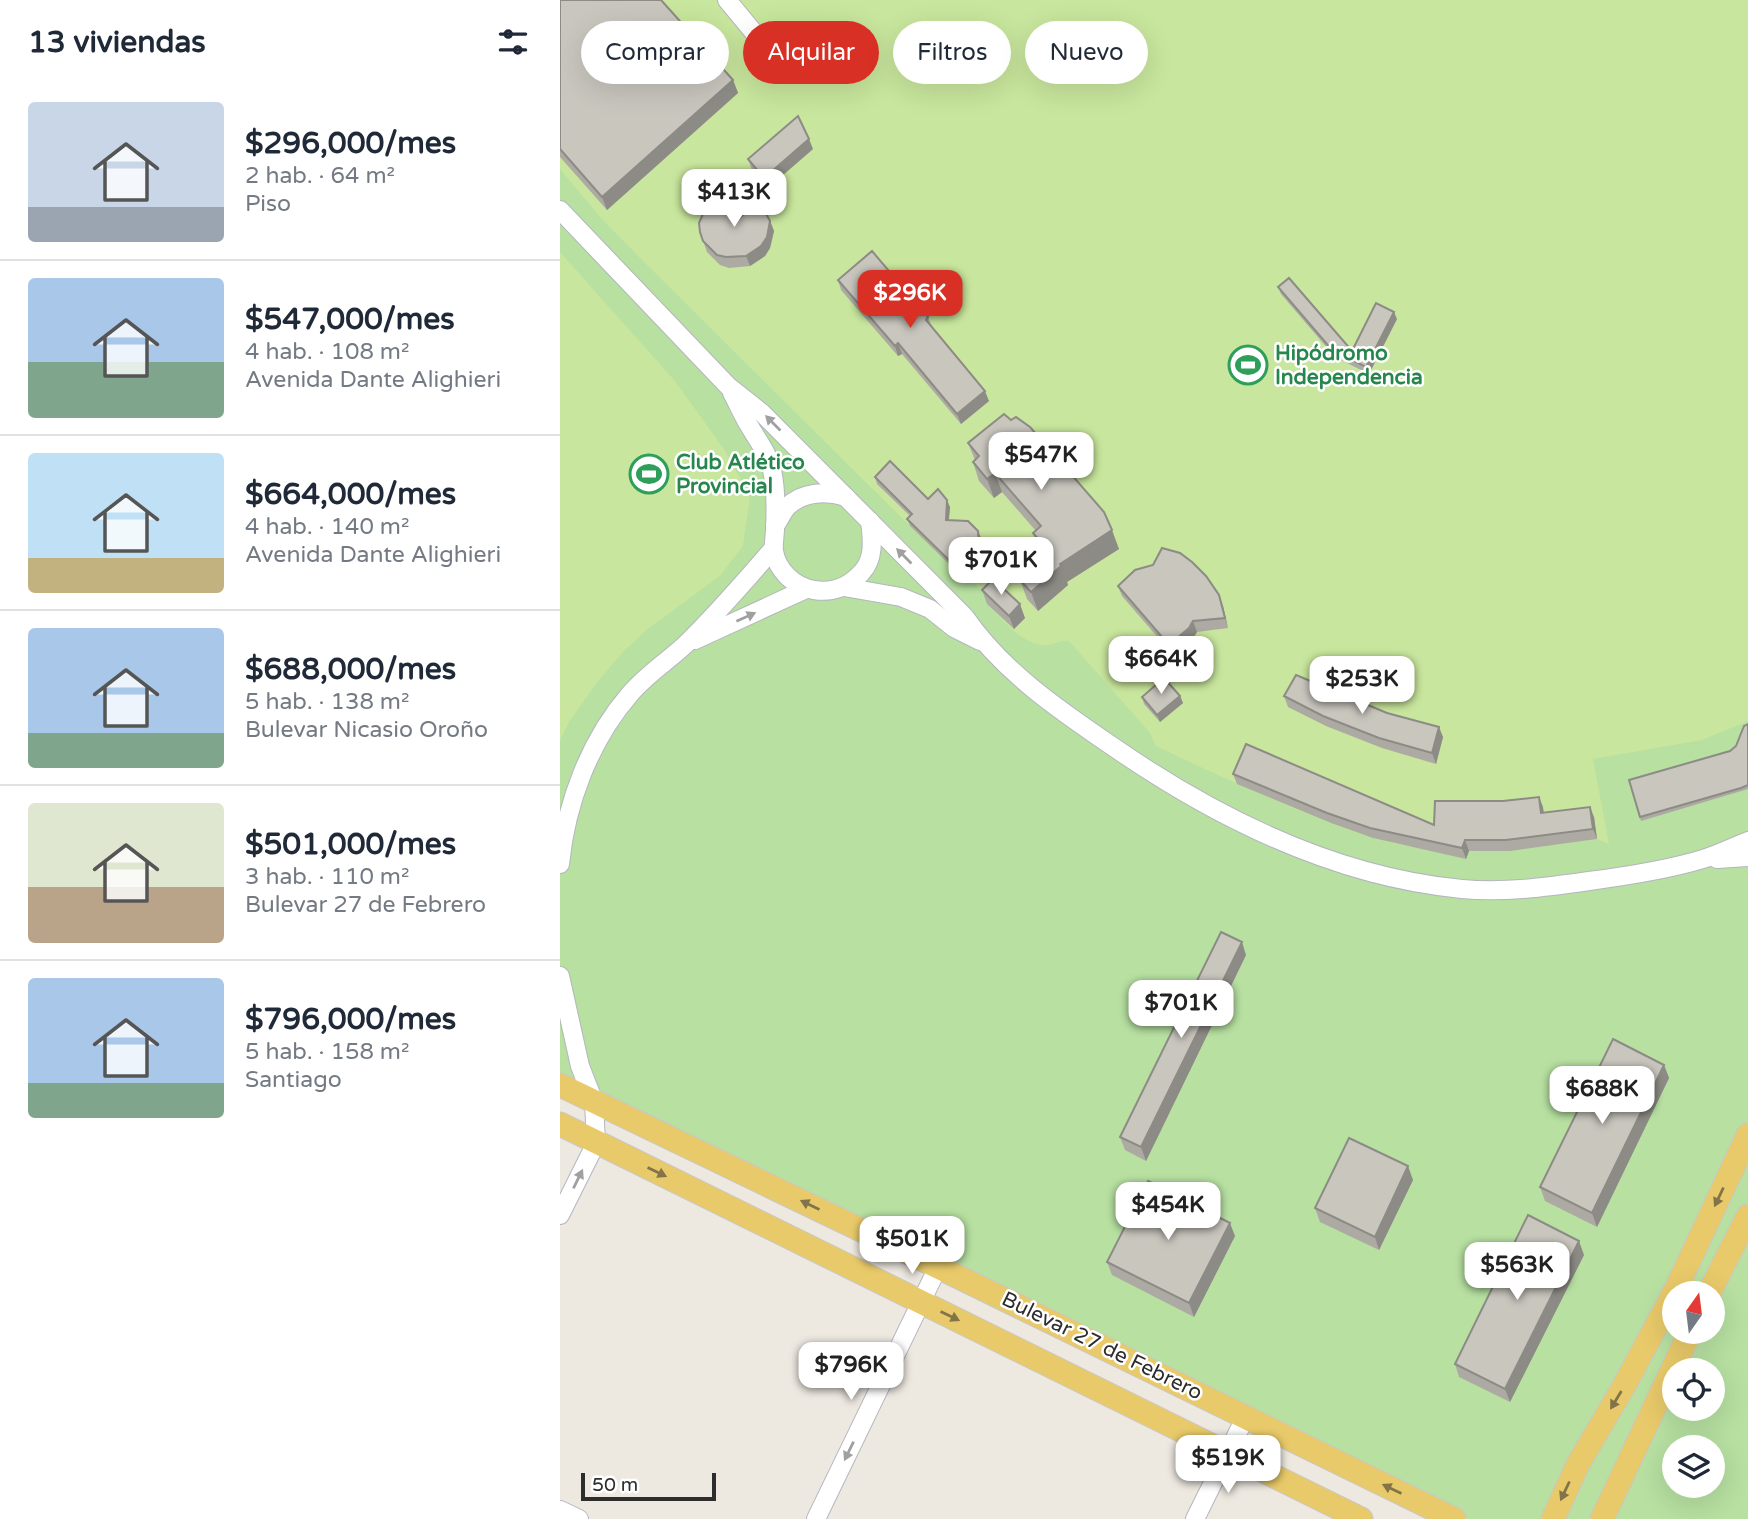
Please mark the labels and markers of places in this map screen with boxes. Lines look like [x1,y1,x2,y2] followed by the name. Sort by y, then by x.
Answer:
[685,170,783,229] pin: $413K
[861,270,959,330] pin: $296K
[1275,341,1423,390] place label: Hipódromo Independencia
[1227,344,1269,386] sports icon: Hipódromo Independencia
[992,433,1090,492] pin: $547K
[676,450,805,499] place label: Club Atlético Provincial
[628,453,670,495] sports icon: Club Atlético Provincial
[952,538,1050,597] pin: $701K
[1112,636,1210,696] pin: $664K
[1313,656,1411,716] pin: $253K
[1132,981,1230,1040] pin: $701K
[1553,1066,1651,1126] pin: $688K
[1119,1182,1217,1242] pin: $454K
[863,1216,961,1276] pin: $501K
[1468,1242,1566,1302] pin: $563K
[802,1342,900,1402] pin: $796K
[1179,1436,1277,1495] pin: $519K

